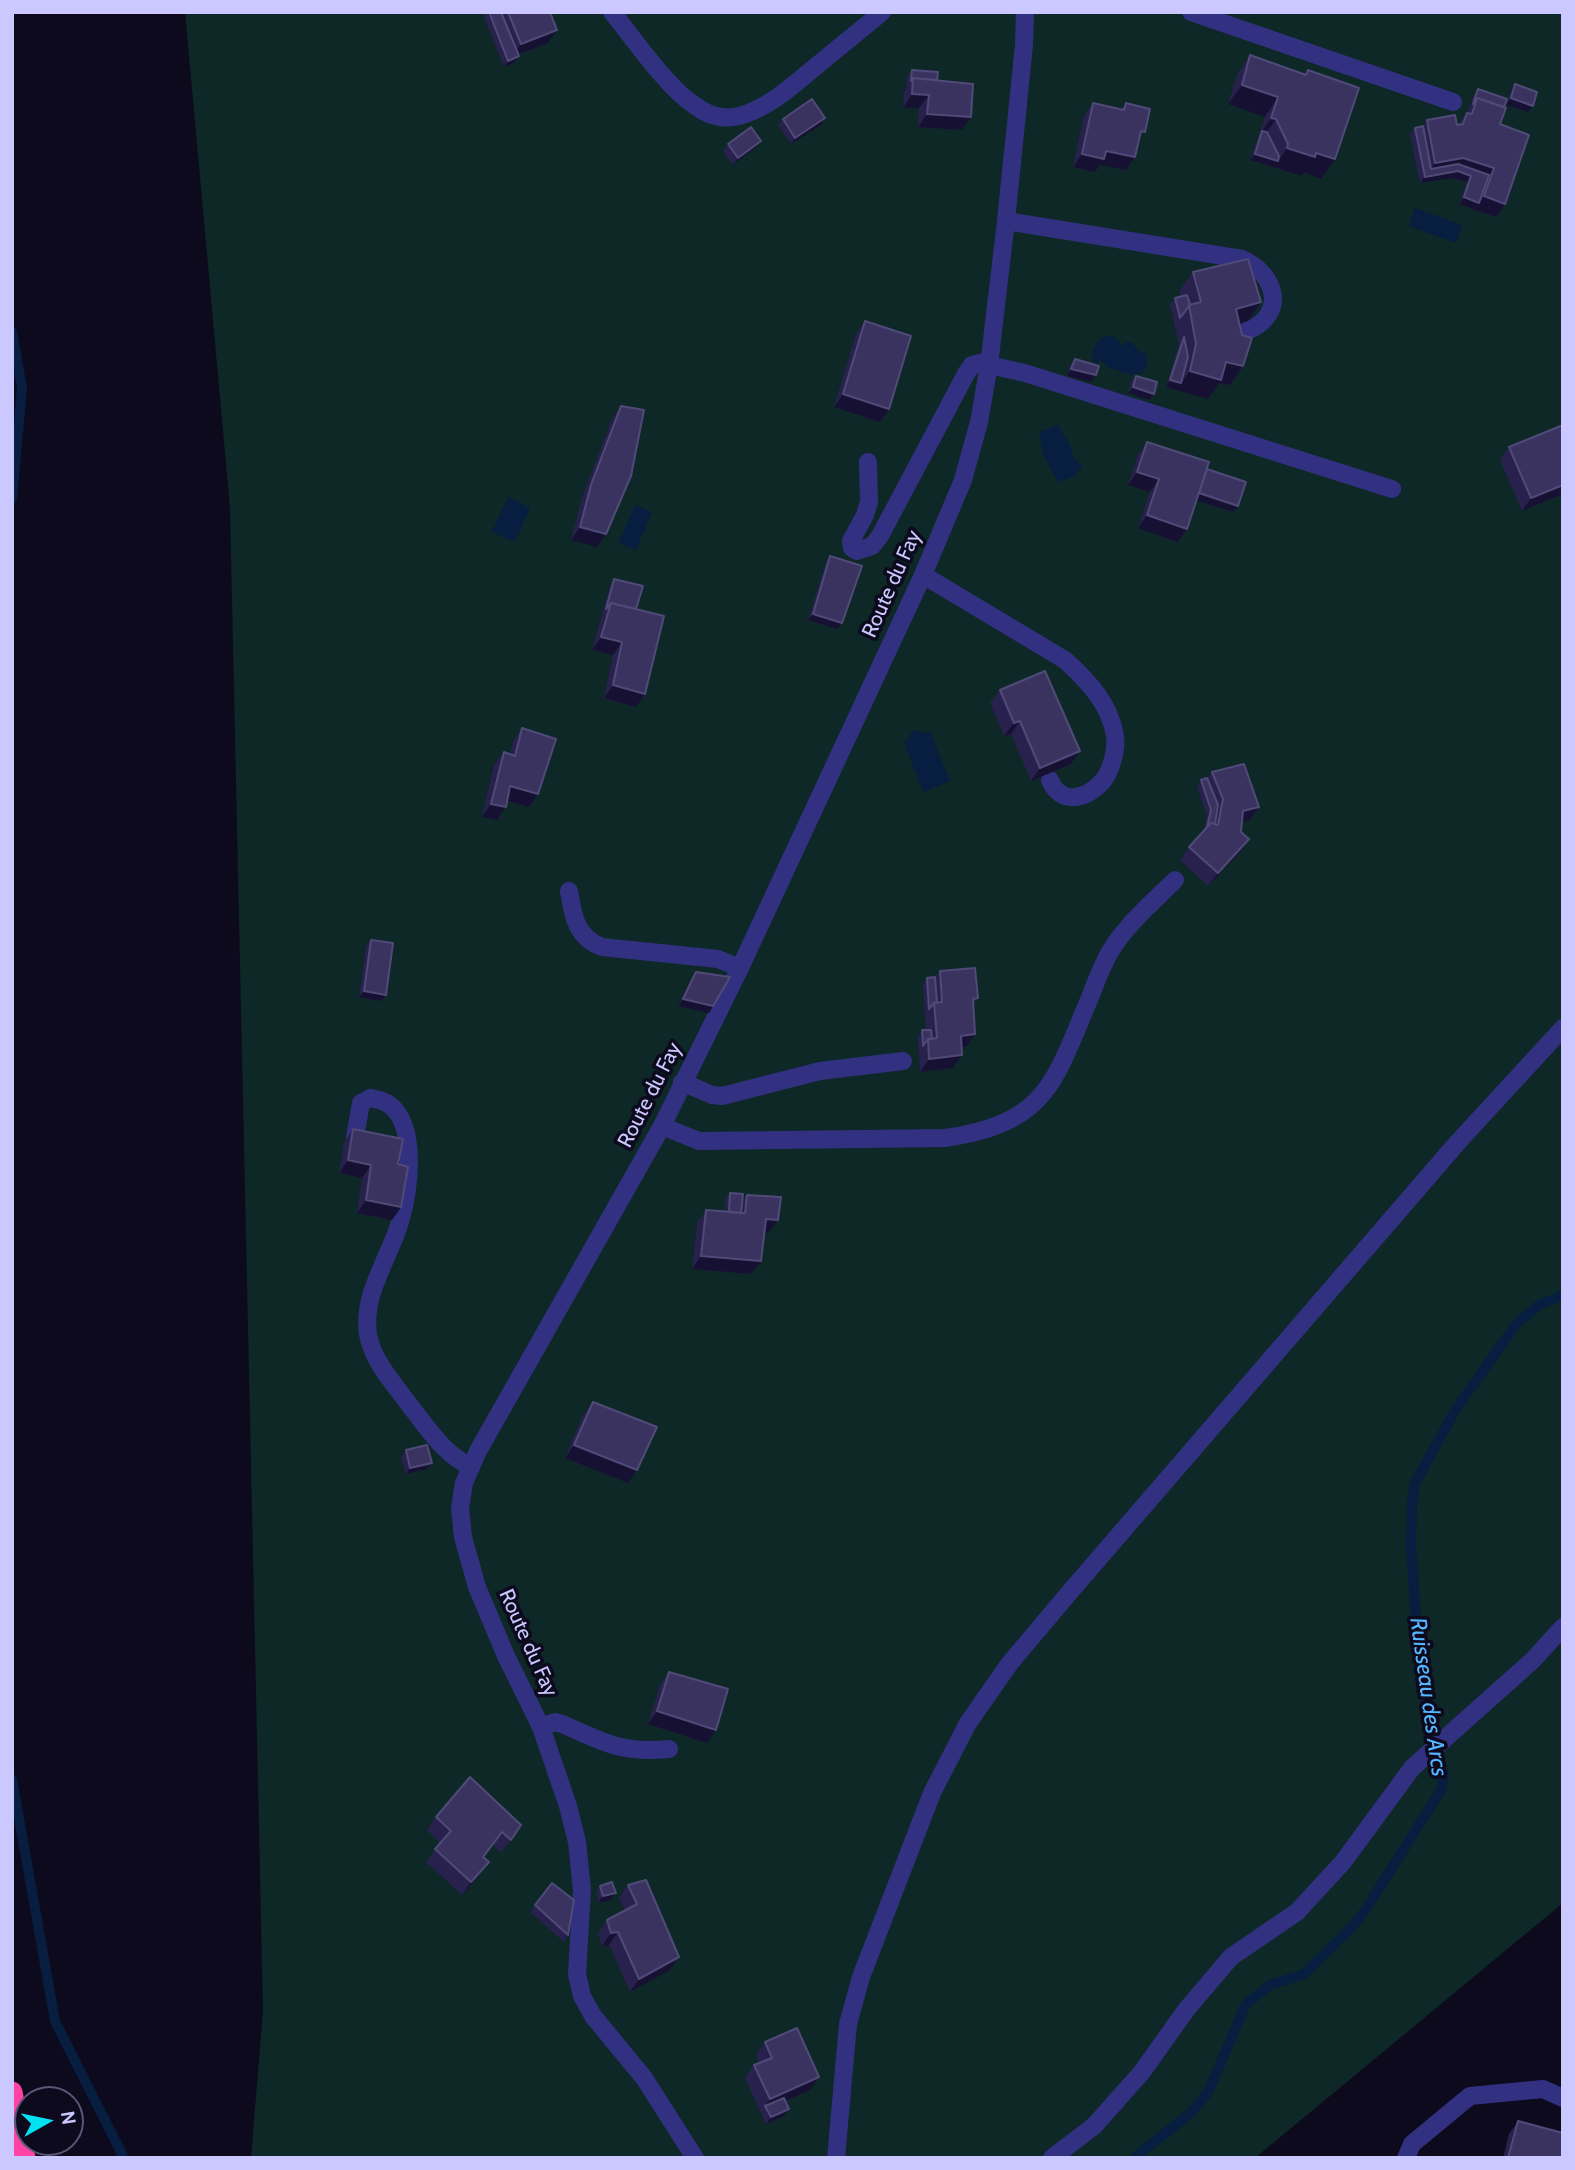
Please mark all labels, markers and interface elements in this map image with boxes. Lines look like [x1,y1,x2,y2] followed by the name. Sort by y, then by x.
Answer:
[857,526,927,642] street label: Route du Fay
[613,1038,687,1152] street label: Route du Fay
[493,1585,563,1701] street label: Route du Fay
[1403,1616,1453,1778] water label: Ruisseau des Arcs
[14,2086,84,2156] north arrow
[56,2110,81,2126] text: N

